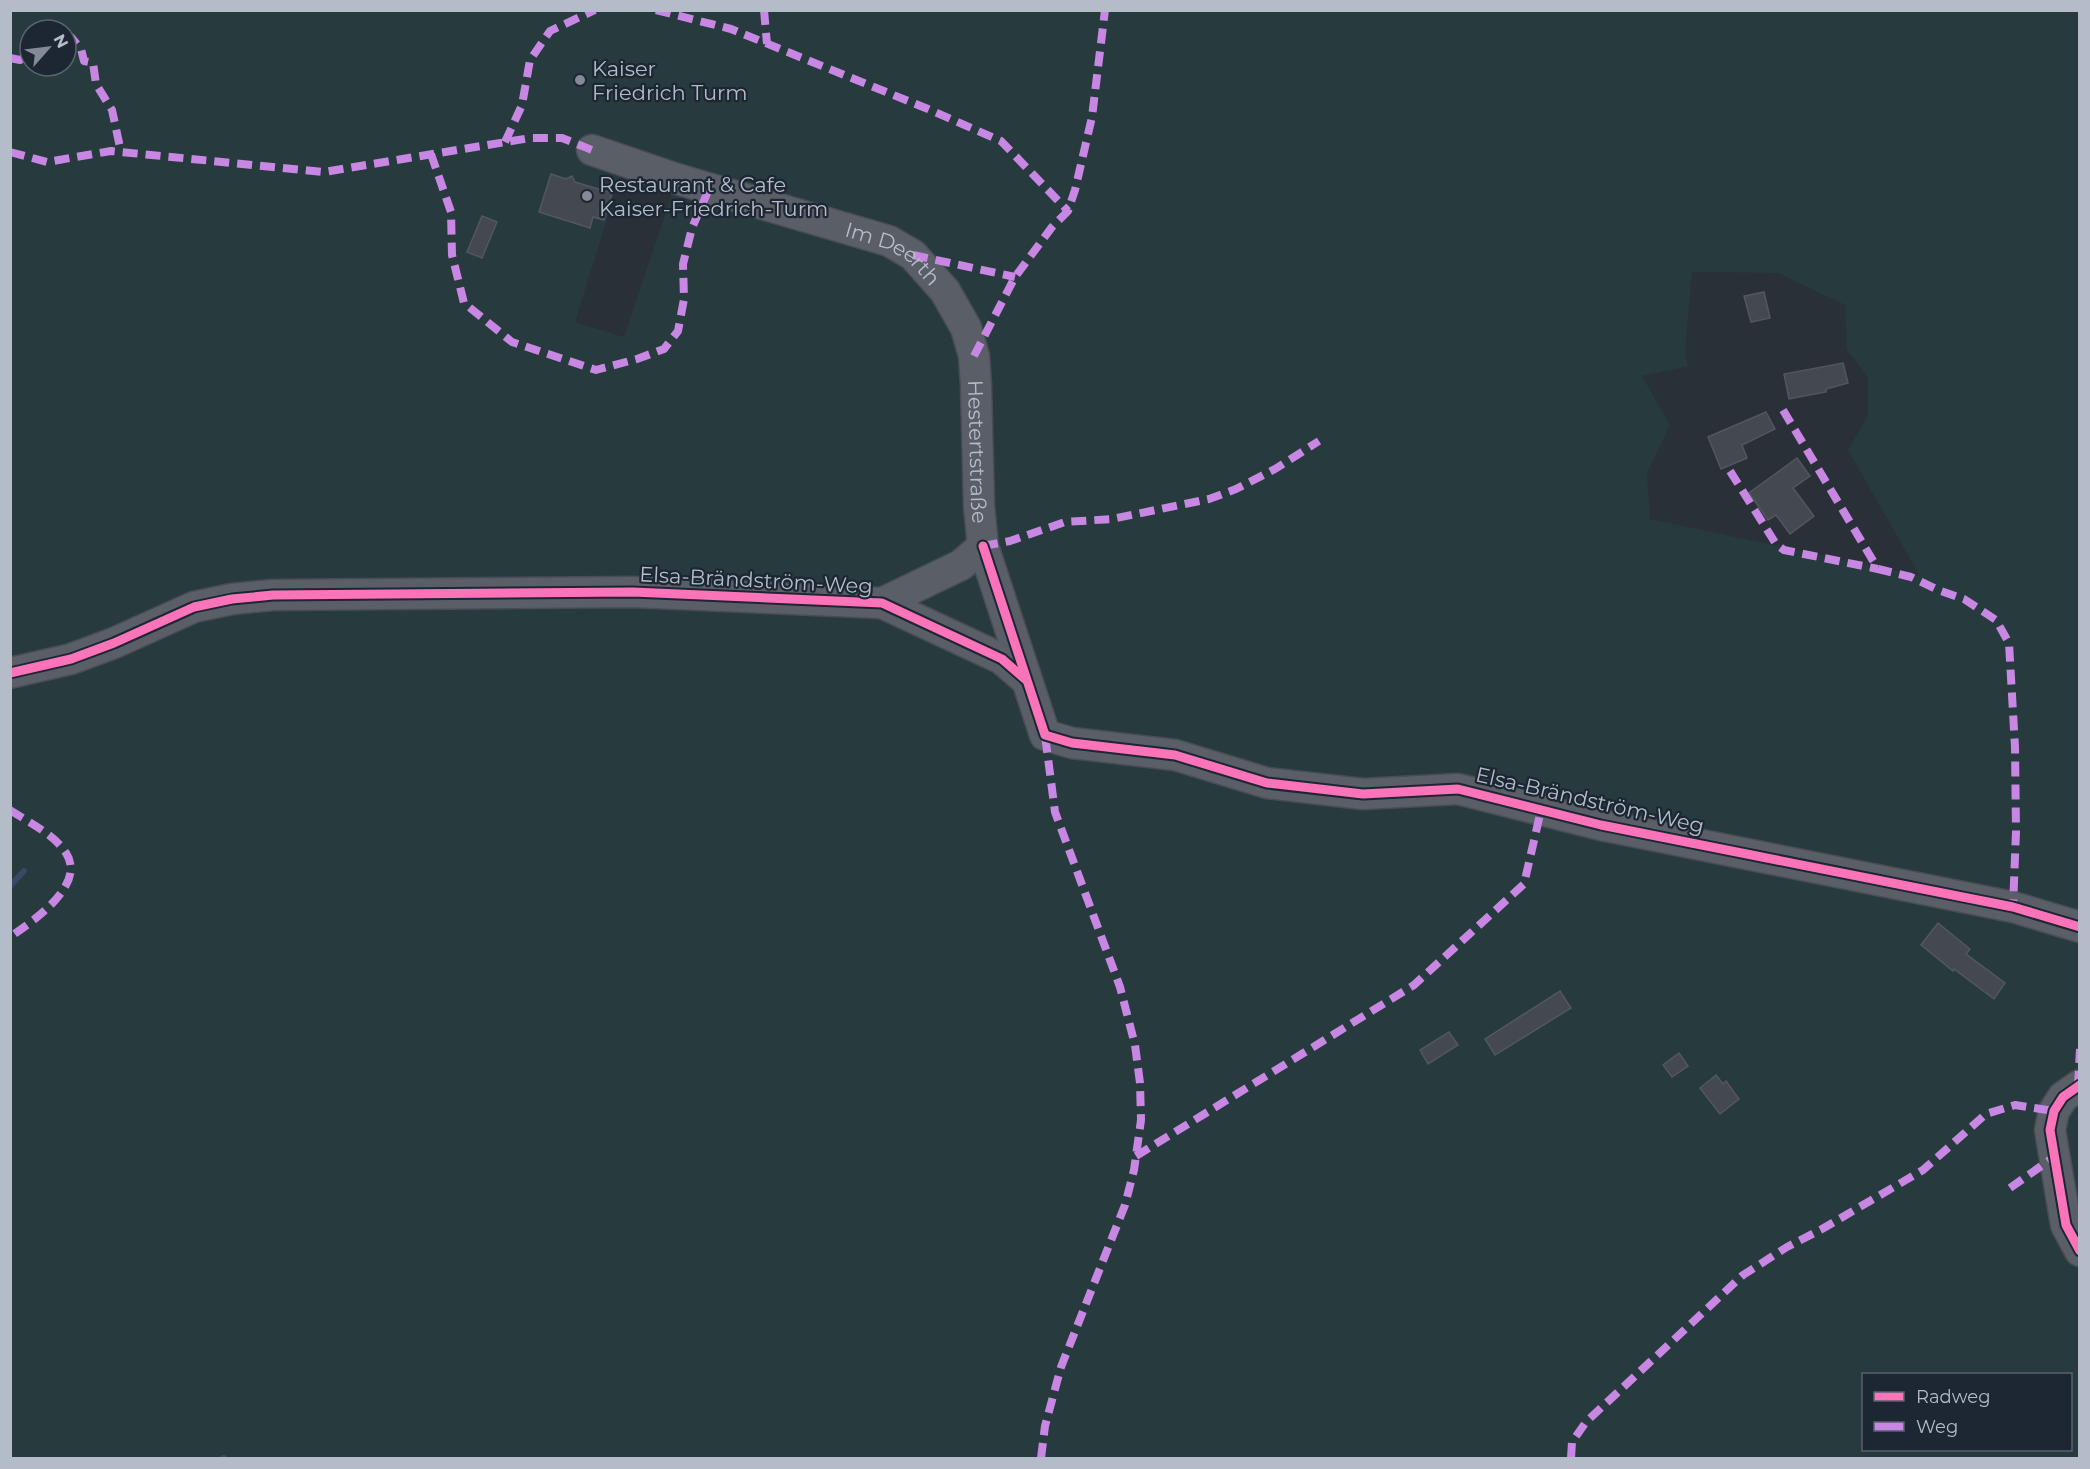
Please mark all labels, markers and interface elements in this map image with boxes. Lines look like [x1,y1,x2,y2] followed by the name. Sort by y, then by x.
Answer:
[18,18,78,78] north arrow
[49,31,72,51] text: N
[592,56,748,105] place label: Kaiser Friedrich Turm
[573,73,587,87] marker: Kaiser Friedrich Turm
[599,172,828,221] place label: Restaurant & Cafe Kaiser-Friedrich-Turm
[580,189,594,203] marker: Restaurant & Cafe Kaiser-Friedrich-Turm
[842,216,946,290] street label: Im Deerth
[963,380,993,525] street label: Hestertstraße
[639,561,873,599] street label: Elsa-Brändström-Weg
[1473,762,1707,838] street label: Elsa-Brändström-Weg
[1862,1373,2072,1451] legend
[1916,1386,1991,1408] text: Radweg
[1916,1416,1958,1438] text: Weg

